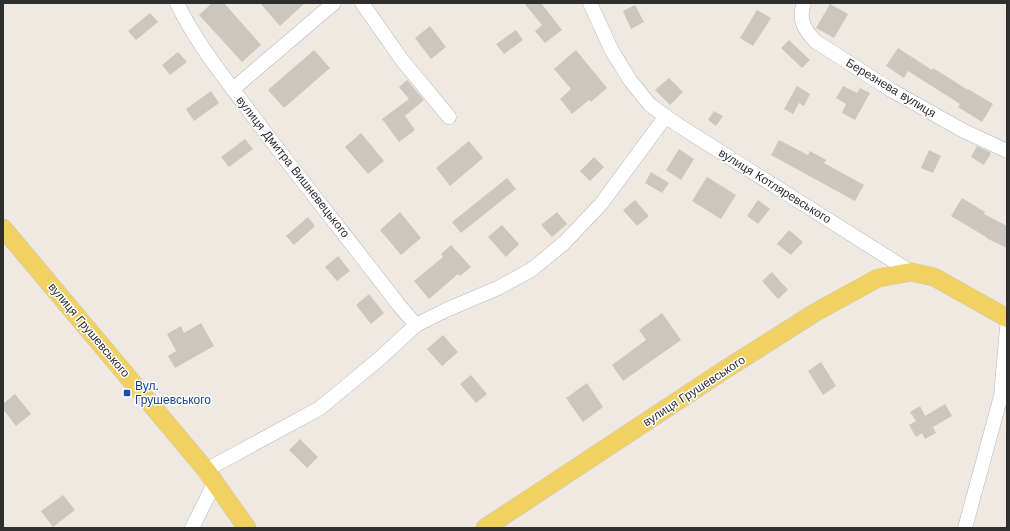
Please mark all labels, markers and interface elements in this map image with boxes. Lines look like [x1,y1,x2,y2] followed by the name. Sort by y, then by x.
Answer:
[844,56,938,120] street label: Березнева вулиця
[233,94,353,241] street label: вулиця Дмитра Вишневецького
[716,146,834,227] street label: вулиця Котляревського
[45,280,133,380] street label: вулиця Грушевського
[640,353,748,429] street label: вулиця Грушевського
[135,379,211,407] place label: Вул. Грушевського
[122,388,132,398] marker: Вул. Грушевського

